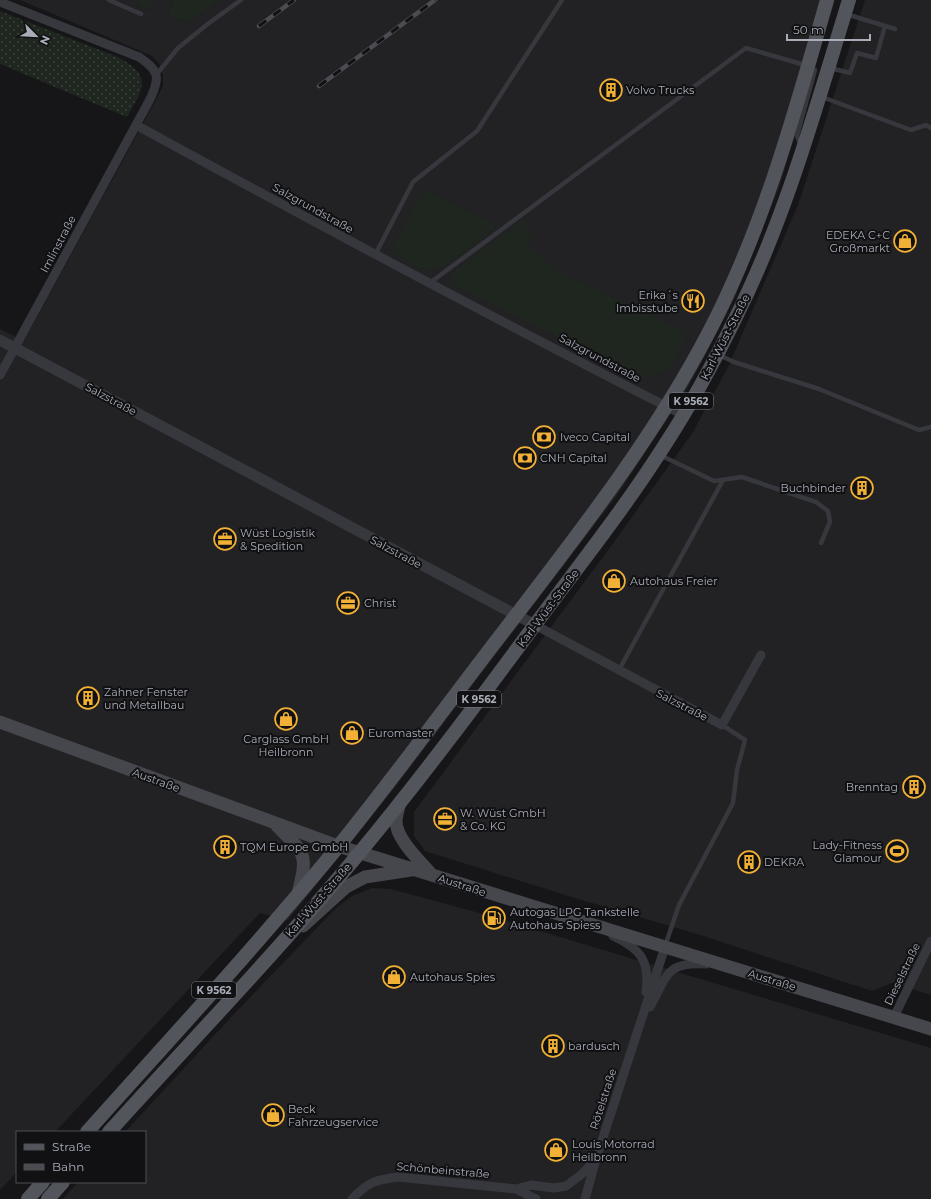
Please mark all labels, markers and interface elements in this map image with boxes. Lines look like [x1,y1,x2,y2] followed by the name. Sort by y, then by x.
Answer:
[16,16,56,56] north arrow
[787,16,870,42] scale bar
[793,22,824,37] text: 50 m
[37,33,53,47] text: N
[598,77,624,103] building icon: Volvo Trucks
[626,83,695,97] place label: Volvo Trucks
[270,180,356,236] street label: Salzgrundstraße
[37,213,79,275] street label: Imlinstraße
[826,228,891,255] place label: EDEKA C+C Großmarkt
[892,228,918,254] shop icon: EDEKA C+C Großmarkt
[616,288,679,315] place label: Erika´s Imbisstube
[680,288,706,314] restaurant icon: Erika´s Imbisstube
[697,292,753,382] street label: Karl-Wüst-Straße
[557,331,643,386] street label: Salzgrundstraße
[83,380,139,419] street label: Salzstraße
[669,393,713,409] road number: K 9562
[531,424,557,450] bank icon: Iveco Capital
[560,430,630,444] place label: Iveco Capital
[512,445,538,471] bank icon: CNH Capital
[540,451,607,465] place label: CNH Capital
[849,475,875,501] building icon: Buchbinder
[780,481,846,495] place label: Buchbinder
[212,526,238,552] office icon: Wüst Logistik & Spedition
[240,526,316,553] place label: Wüst Logistik & Spedition
[368,533,424,572] street label: Salzstraße
[514,566,582,650] street label: Karl-Wüst-Straße
[601,568,627,594] shop icon: Autohaus Freier
[630,574,718,588] place label: Autohaus Freier
[335,590,361,616] office icon: Christ
[364,596,397,610] place label: Christ
[75,685,101,711] building icon: Zahner Fenster und Metallbau
[104,685,188,712] place label: Zahner Fenster und Metallbau
[654,686,710,724] street label: Salzstraße
[457,691,501,707] road number: K 9562
[273,706,299,732] shop icon: Carglass GmbH Heilbronn
[339,720,365,746] shop icon: Euromaster
[368,726,433,740] place label: Euromaster
[243,732,329,759] place label: Carglass GmbH Heilbronn
[130,765,182,795] street label: Austraße
[901,774,927,800] building icon: Brenntag
[846,780,898,794] place label: Brenntag
[432,806,458,832] office icon: W. Wüst GmbH & Co. KG
[460,806,546,833] place label: W. Wüst GmbH & Co. KG
[212,834,238,860] building icon: TQM Europe GmbH
[812,838,883,865] place label: Lady-Fitness Glamour
[884,838,910,864] sports icon: Lady-Fitness Glamour
[240,840,348,854] place label: TQM Europe GmbH
[736,849,762,875] building icon: DEKRA
[764,855,804,869] place label: DEKRA
[282,860,354,940] street label: Karl-Wüst-Straße
[436,871,488,899] street label: Austraße
[481,905,507,931] fuel station icon: Autogas LPG Tankstelle Autohaus Spiess
[510,905,640,932] place label: Autogas LPG Tankstelle Autohaus Spiess
[881,940,923,1008] street label: Dieselstraße
[381,964,407,990] shop icon: Autohaus Spies
[746,966,798,994] street label: Austraße
[410,970,496,984] place label: Autohaus Spies
[192,982,236,998] road number: K 9562
[540,1033,566,1059] building icon: bardusch
[568,1039,620,1053] place label: bardusch
[587,1067,619,1131] street label: Rötelstraße
[260,1102,286,1128] shop icon: Beck Fahrzeugservice
[288,1102,379,1129] place label: Beck Fahrzeugservice
[16,1131,146,1183] legend
[543,1137,569,1163] shop icon: Louis Motorrad Heilbronn
[572,1137,655,1164] place label: Louis Motorrad Heilbronn
[52,1139,91,1154] text: Straße
[52,1159,84,1174] text: Bahn
[396,1159,490,1181] street label: Schönbeinstraße

